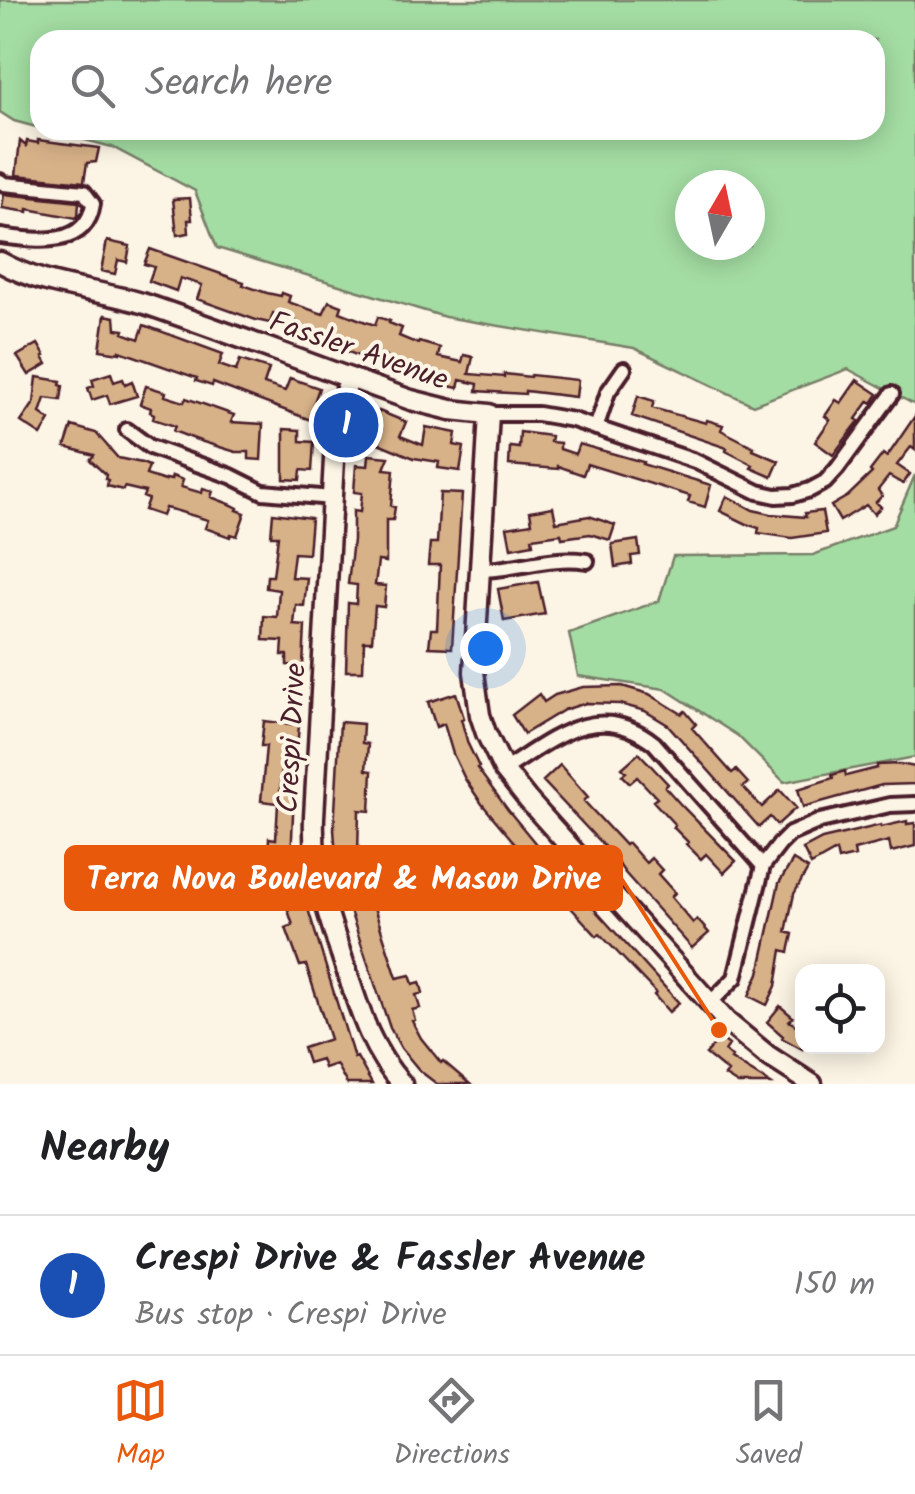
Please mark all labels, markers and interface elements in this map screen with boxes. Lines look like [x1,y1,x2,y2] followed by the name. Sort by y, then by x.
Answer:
[30,30,885,140] search box
[145,55,332,115] text: Search here
[65,58,120,113] icon: search
[675,170,765,260] north arrow
[262,299,454,405] street label: Fassler Avenue
[314,388,378,462] pin: 1
[460,623,511,674] your location
[265,662,321,814] street label: Crespi Drive
[66,847,621,909] callout: Terra Nova Boulevard & Mason Drive
[87,855,602,906] text: Terra Nova Boulevard & Mason Drive
[795,964,885,1054] map controls
[795,964,885,1054] button: locate
[40,1116,169,1183] text: Nearby
[135,1230,645,1290] text: Crespi Drive & Fassler Avenue
[68,1260,77,1311] text: 1
[793,1260,875,1311] text: 150 m
[135,1290,447,1341] text: Bus stop · Crespi Drive
[113,1373,168,1478] tab: Map
[394,1373,510,1478] tab: Directions
[736,1373,802,1478] tab: Saved

